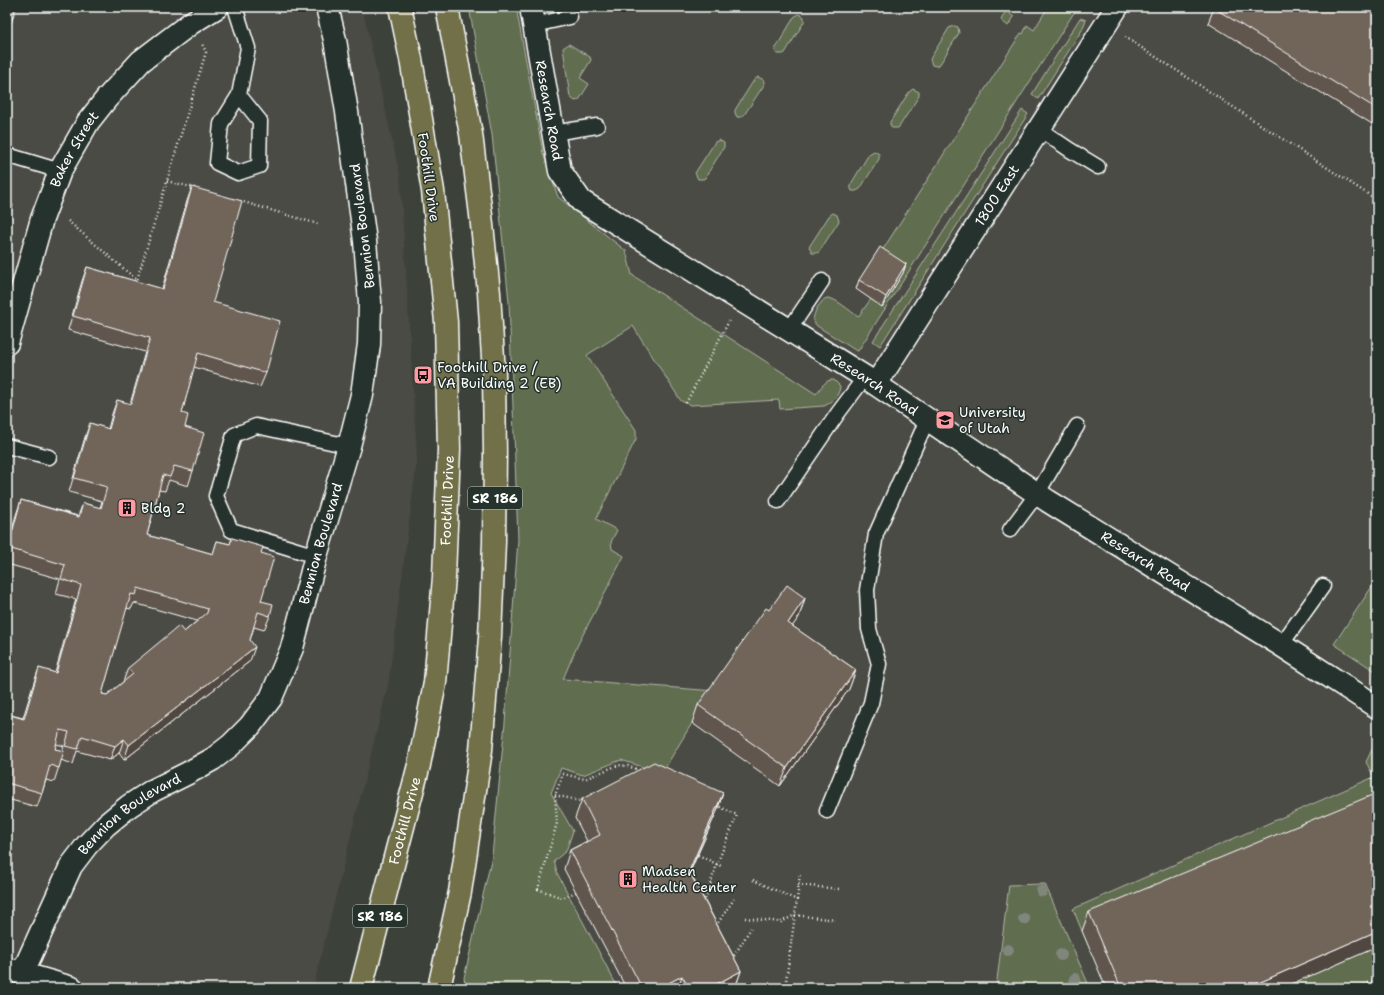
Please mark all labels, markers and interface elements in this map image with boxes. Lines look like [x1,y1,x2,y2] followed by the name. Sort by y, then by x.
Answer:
[532,59,567,162] street label: Research Road
[46,107,102,190] street label: Baker Street
[414,131,444,223] street label: Foothill Drive
[970,161,1023,229] street label: 1800 East
[345,162,379,290] street label: Bennion Boulevard
[827,349,922,420] street label: Research Road
[437,358,561,392] place label: Foothill Drive / VA Building 2 (EB)
[412,364,434,386] bus stop icon: Foothill Drive / VA Building 2 (EB)
[959,403,1026,437] place label: University of Utah
[934,409,956,431] school or university icon: University of Utah
[436,455,458,546] street label: Foothill Drive
[295,480,347,606] street label: Bennion Boulevard
[468,487,522,509] road number: SR 186
[116,497,138,519] building icon: Bldg 2
[141,499,185,517] place label: Bldg 2
[1098,527,1194,596] street label: Research Road
[74,769,184,858] street label: Bennion Boulevard
[384,775,425,866] street label: Foothill Drive
[642,862,737,896] place label: Madsen Health Center
[617,868,639,890] building icon: Madsen Health Center
[353,905,407,927] road number: SR 186

